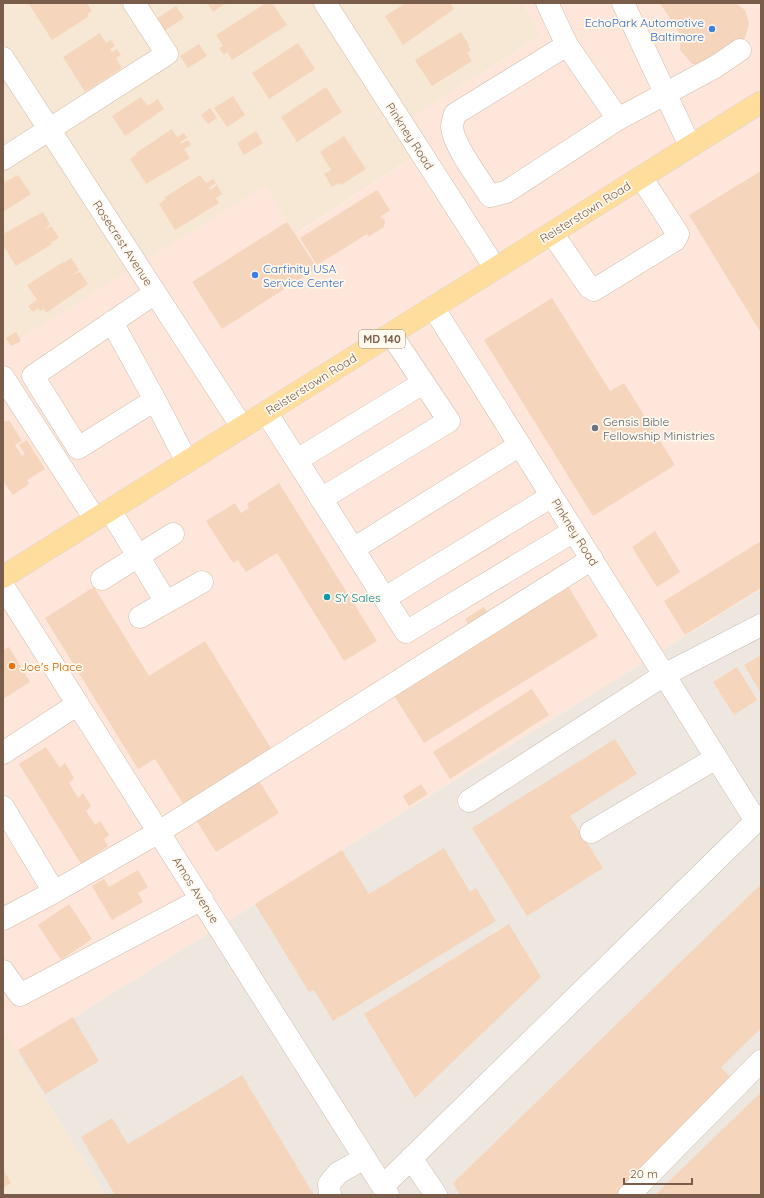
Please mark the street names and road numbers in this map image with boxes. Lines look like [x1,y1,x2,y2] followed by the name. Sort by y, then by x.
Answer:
[383,100,437,172] street label: Pinkney Road
[537,178,633,246] street label: Reisterstown Road
[90,197,156,289] street label: Rosecrest Avenue
[359,330,405,348] road number: MD 140
[263,350,359,418] street label: Reisterstown Road
[548,496,602,568] street label: Pinkney Road
[170,854,223,926] street label: Amos Avenue

